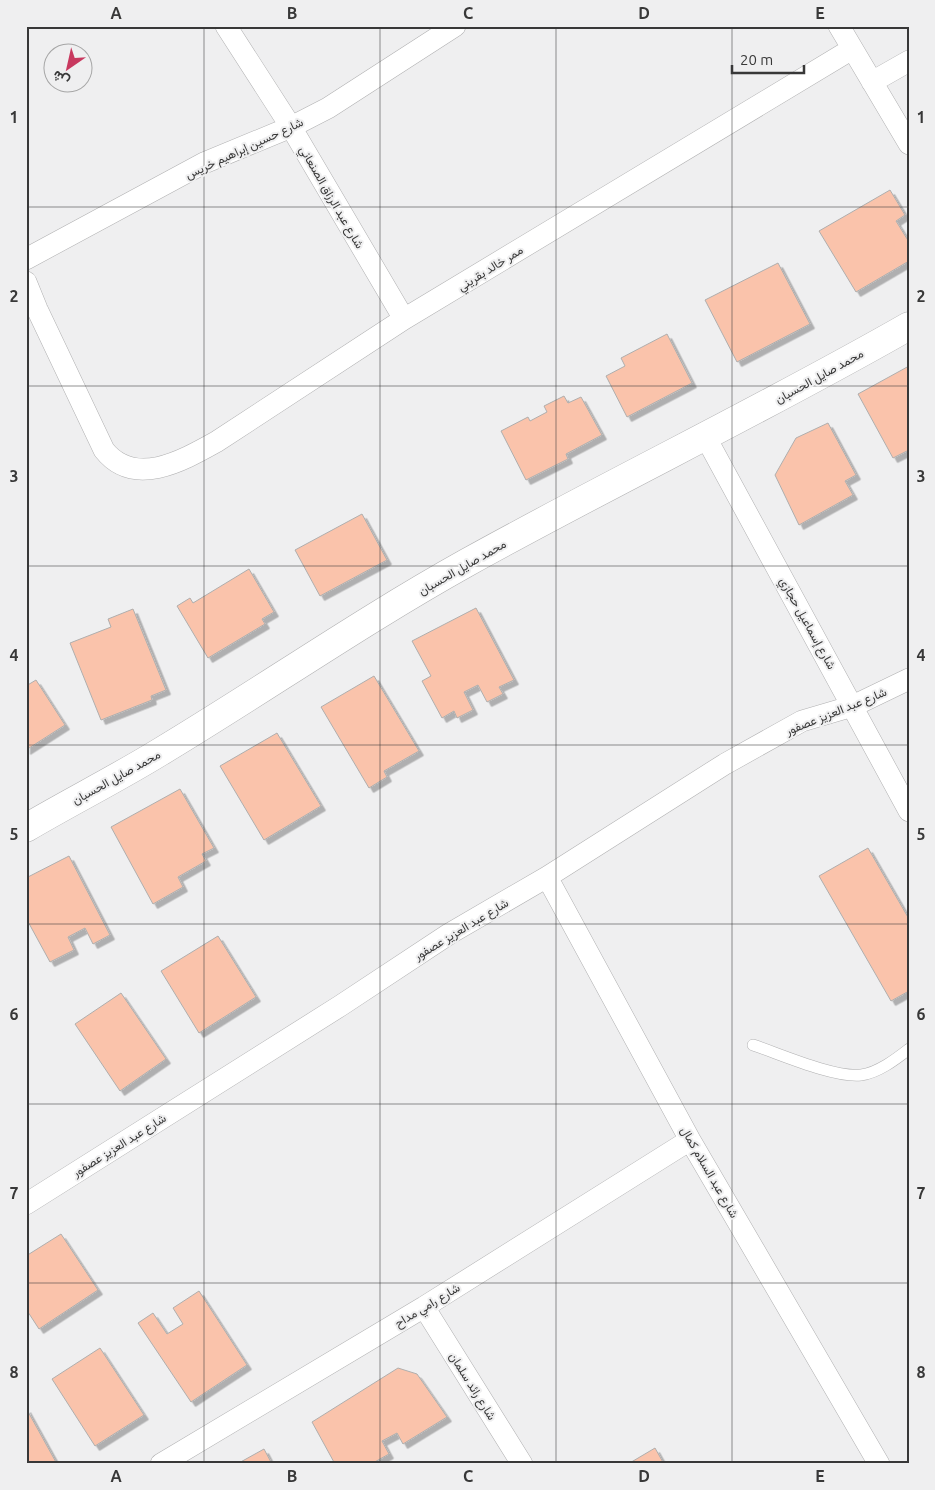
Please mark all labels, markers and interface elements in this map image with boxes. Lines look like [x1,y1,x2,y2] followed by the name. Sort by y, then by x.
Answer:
[110,4,122,22] text: A
[287,4,297,22] text: B
[463,4,473,22] text: C
[638,4,650,22] text: D
[815,4,825,22] text: E
[42,42,92,92] north arrow
[732,42,805,74] scale bar
[740,51,773,68] text: 20 m
[49,67,73,90] text: ش
[9,108,19,126] text: 1
[916,108,926,126] text: 1
[183,115,306,184] street label: شارع حسين إبراهيم خريس
[294,143,367,253] street label: شارع عبد الرزاق الصنعاني
[455,243,527,297] street label: ممر خالد بقريني
[9,287,19,305] text: 2
[916,287,926,305] text: 2
[773,346,866,407] street label: محمد صايل الحسبان
[9,467,19,485] text: 3
[916,467,926,485] text: 3
[416,537,509,599] street label: محمد صايل الحسبان
[774,575,839,673] street label: شارع إسماعيل حجازي
[9,646,19,664] text: 4
[916,646,926,664] text: 4
[783,685,889,740] street label: شارع عبد العزيز عصفور
[70,747,163,808] street label: محمد صايل الحسبان
[9,825,19,843] text: 5
[916,825,926,843] text: 5
[411,896,512,965] street label: شارع عبد العزيز عصفور
[9,1005,19,1023] text: 6
[916,1005,926,1023] text: 6
[69,1111,170,1182] street label: شارع عبد العزيز عصفور
[676,1124,741,1221] street label: شارع عبد السلام كمال
[9,1184,19,1202] text: 7
[916,1184,926,1202] text: 7
[392,1280,464,1333] street label: شارع رامي مداح
[444,1350,499,1424] street label: شارع رائد سلمان
[9,1363,19,1381] text: 8
[916,1363,926,1381] text: 8
[110,1467,122,1485] text: A
[287,1467,297,1485] text: B
[463,1467,473,1485] text: C
[638,1467,650,1485] text: D
[815,1467,825,1485] text: E

